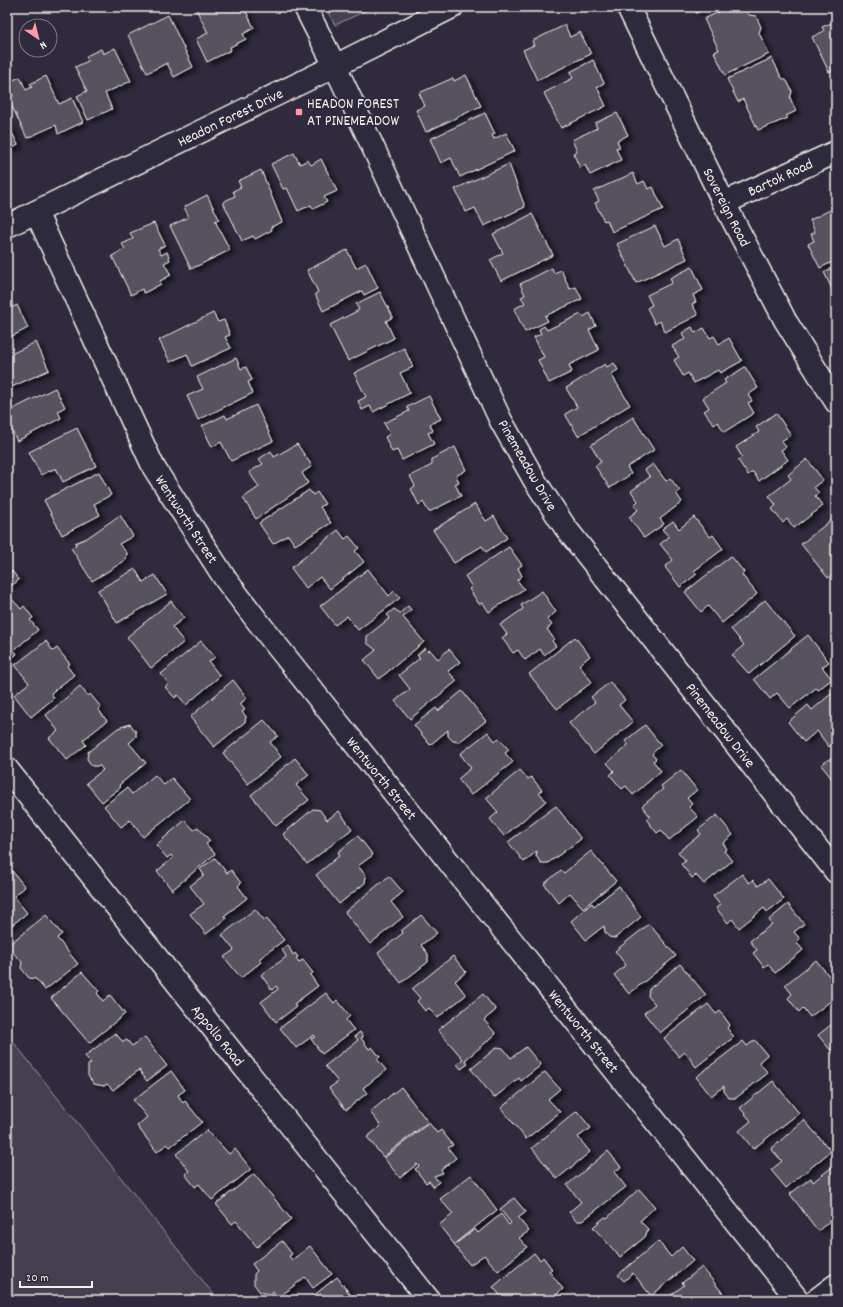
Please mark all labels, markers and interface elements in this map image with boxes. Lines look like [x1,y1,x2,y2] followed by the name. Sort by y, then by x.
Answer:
[18,18,58,58] north arrow
[35,36,49,53] text: N
[174,84,288,154] street label: Headon Forest Drive
[307,94,399,133] place label: HEADON FOREST AT PINEMEADOW
[294,107,304,117] marker: HEADON FOREST AT PINEMEADOW
[745,154,817,203] street label: Bartok Road
[696,165,755,251] street label: Sovereign Road
[491,416,562,516] street label: Pinemeadow Drive
[148,471,223,569] street label: Wentworth Street
[679,679,760,774] street label: Pinemeadow Drive
[340,733,421,826] street label: Wentworth Street
[542,986,623,1079] street label: Wentworth Street
[185,1001,248,1072] street label: Appollo Road
[20,1263,92,1289] scale bar
[26,1270,49,1287] text: 20 m

